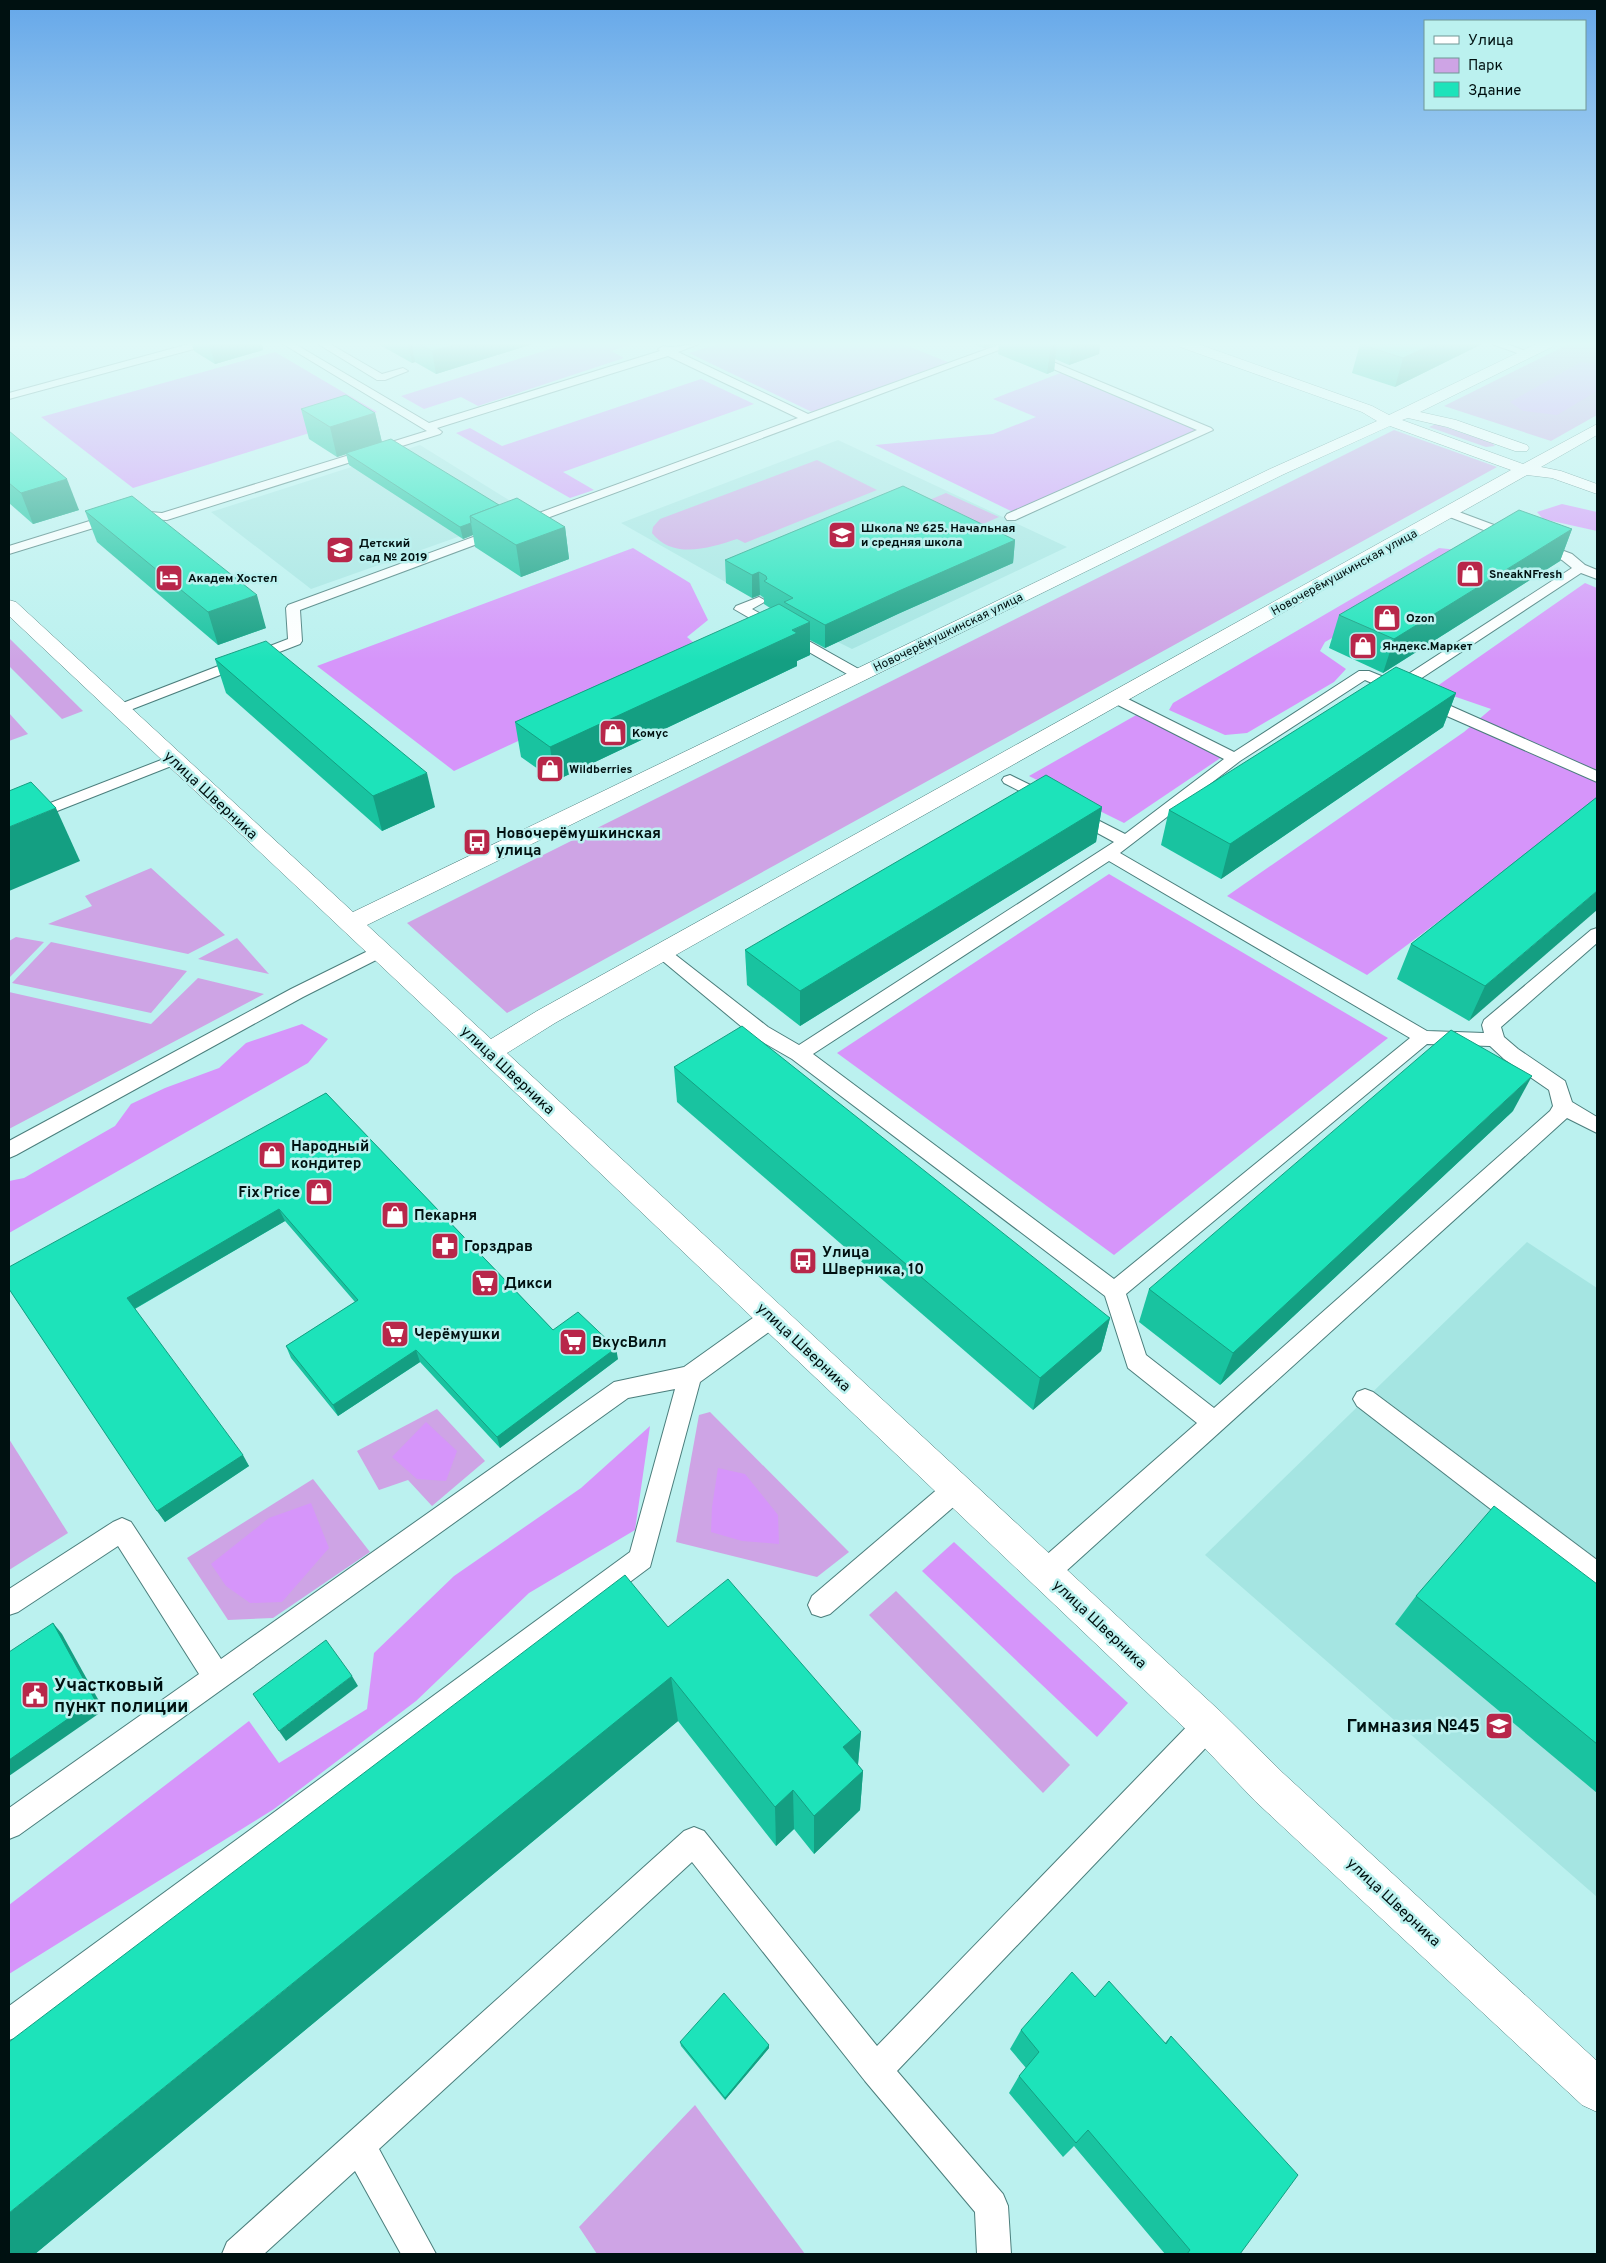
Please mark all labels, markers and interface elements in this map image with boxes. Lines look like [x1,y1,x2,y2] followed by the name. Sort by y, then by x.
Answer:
[1424,20,1586,110] legend
[1468,32,1513,51] text: Улица
[1468,57,1503,76] text: Парк
[1468,82,1521,101] text: Здание
[827,520,857,550] school or university icon: Школа № 625. Начальная и средняя школа
[861,521,1015,551] place label: Школа № 625. Начальная и средняя школа
[1269,526,1420,620] street label: Новочерёмушкинская улица
[325,535,355,565] school or university icon: Детский сад № 2019
[359,536,427,566] place label: Детский сад № 2019
[1455,559,1485,589] shop icon: SneakNFresh
[154,563,184,593] hotel icon: Академ Хостел
[1489,567,1562,583] place label: SneakNFresh
[188,571,277,587] place label: Академ Хостел
[871,590,1026,676] street label: Новочерёмушкинская улица
[1372,603,1402,633] shop icon: Ozon
[1406,611,1435,627] place label: Ozon
[1348,631,1378,661] shop icon: Яндекс.Маркет
[1382,639,1473,655] place label: Яндекс.Маркет
[598,718,628,748] shop icon: Комус
[632,726,668,742] place label: Комус
[159,748,261,845] street label: улица Шверника
[535,754,565,784] shop icon: Wildberries
[569,762,632,778] place label: Wildberries
[496,825,661,861] place label: Новочерёмушкинская улица
[462,827,492,857] bus stop icon: Новочерёмушкинская улица
[456,1023,558,1120] street label: улица Шверника
[291,1138,369,1174] place label: Народный кондитер
[257,1140,287,1170] shop icon: Народный кондитер
[304,1177,334,1207] shop icon: Fix Price
[238,1184,300,1203] place label: Fix Price
[380,1200,410,1230] shop icon: Пекарня
[414,1207,477,1226] place label: Пекарня
[430,1231,460,1261] pharmacy icon: Горздрав
[464,1238,533,1257] place label: Горздрав
[822,1244,924,1280] place label: Улица Шверника, 10
[788,1246,818,1276] bus stop icon: Улица Шверника, 10
[470,1268,500,1298] supermarket icon: Дикси
[504,1275,552,1294] place label: Дикси
[752,1300,854,1397] street label: улица Шверника
[380,1319,410,1349] supermarket icon: Черёмушки
[414,1326,500,1345] place label: Черёмушки
[558,1327,588,1357] supermarket icon: ВкусВилл
[592,1334,667,1353] place label: ВкусВилл
[1048,1577,1150,1674] street label: улица Шверника
[54,1675,188,1719] place label: Участковый пункт полиции
[20,1680,50,1710] public building icon: Участковый пункт полиции
[1484,1711,1514,1741] school or university icon: Гимназия №45
[1347,1716,1480,1739] place label: Гимназия №45
[1342,1855,1444,1952] street label: улица Шверника

